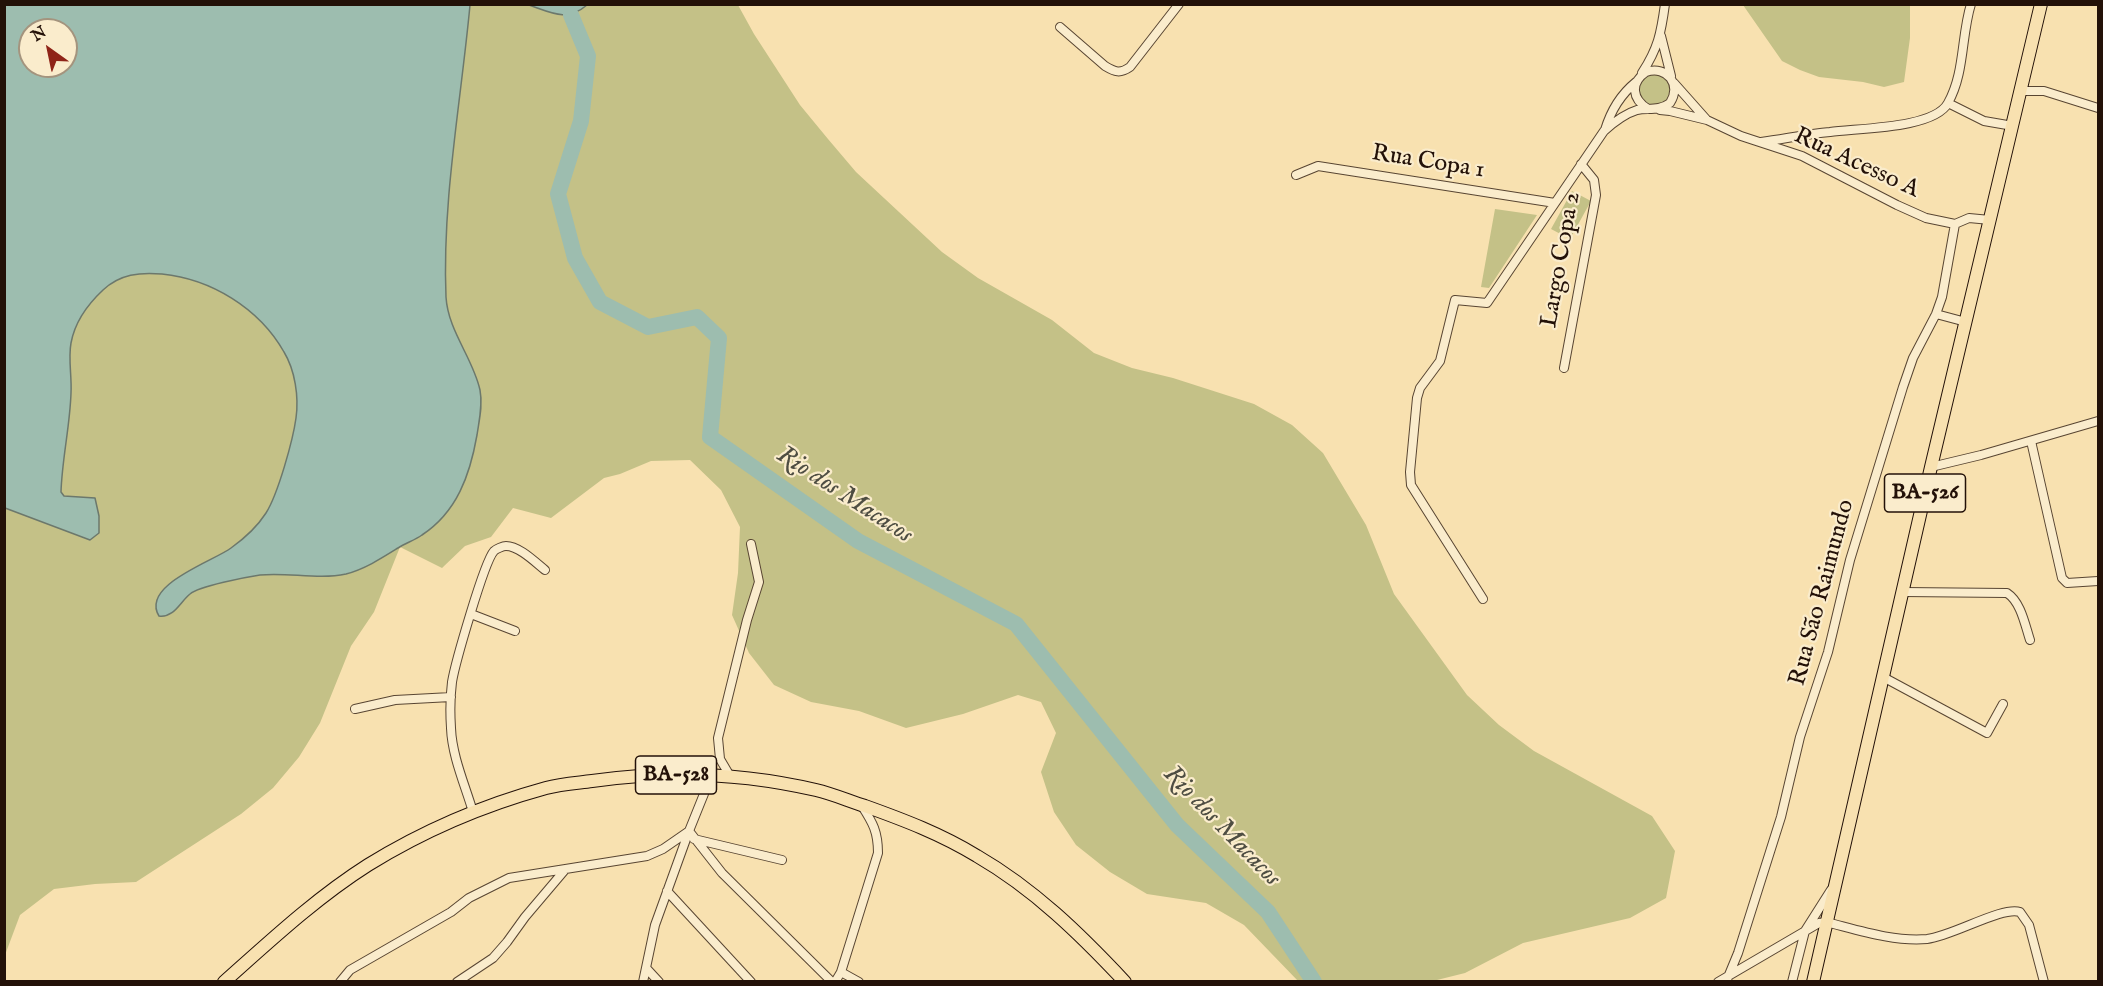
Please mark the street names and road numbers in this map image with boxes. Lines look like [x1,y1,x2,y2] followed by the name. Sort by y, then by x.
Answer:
[1789,122,1923,206] street label: Rua Acesso A
[1370,140,1486,186] street label: Rua Copa 1
[1536,190,1588,330] street label: Largo Copa 2
[1884,474,1966,512] road number: BA-526
[1784,497,1862,689] street label: Rua São Raimundo
[636,756,716,794] road number: BA-528

